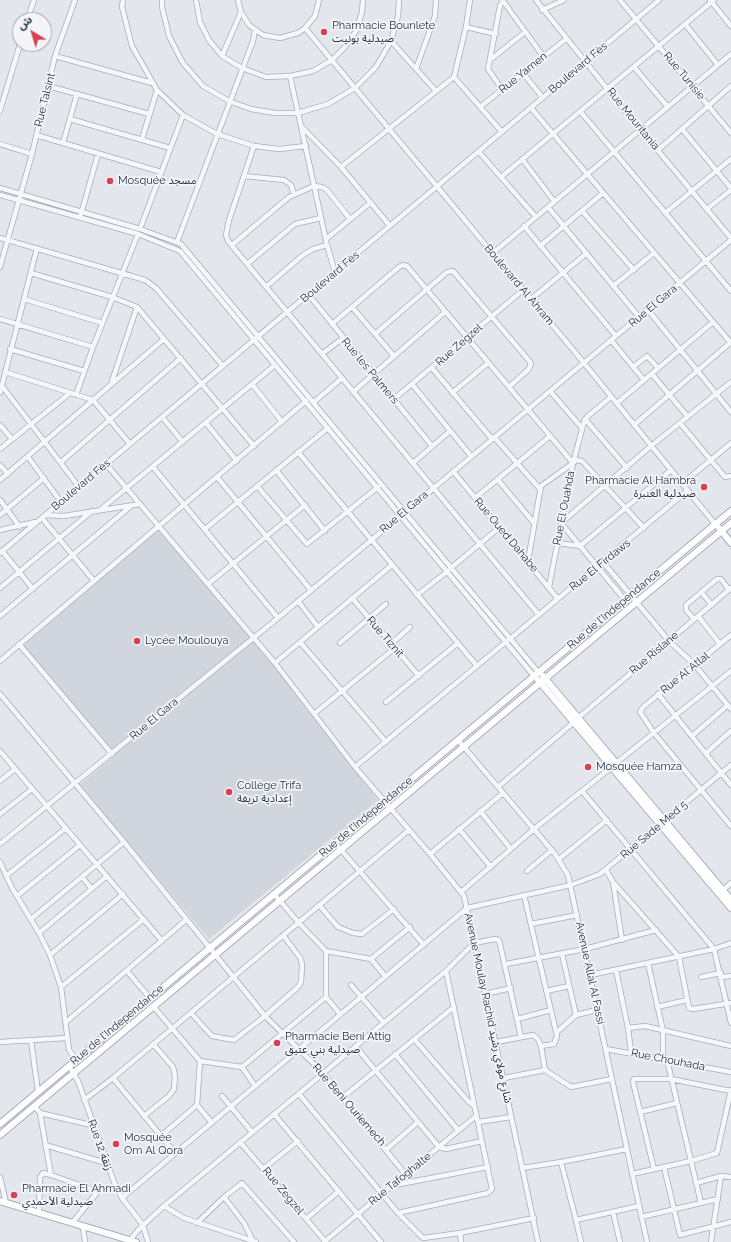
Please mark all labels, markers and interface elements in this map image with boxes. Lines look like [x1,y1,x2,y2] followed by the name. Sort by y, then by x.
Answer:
[12,12,52,52] north arrow
[15,13,35,33] text: ش
[332,19,435,45] place label: Pharmacie Bounlete صيدلية بونيت
[319,27,329,37] marker: Pharmacie Bounlete صيدلية بونيت
[546,40,610,96] street label: Boulevard Fès
[660,49,708,103] street label: Rue Tunisie
[496,50,550,96] street label: Rue Yamen
[32,72,58,128] street label: Rue Talsint
[604,85,662,153] street label: Rue Mouritania
[118,174,196,188] place label: Mosquée مسجد
[105,176,115,186] marker: Mosquée مسجد
[481,242,557,328] street label: Boulevard Al Ahram
[298,249,362,305] street label: Boulevard Fès
[626,282,680,330] street label: Rue El Gara
[433,321,485,369] street label: Rue Zegzel
[339,335,401,407] street label: Rue les Palmers
[49,457,113,513] street label: Boulevard Fès
[550,470,578,546] street label: Rue El Ouahda
[585,474,696,500] place label: Pharmacie Al Hambra صيدلية العنبرة
[699,482,709,492] marker: Pharmacie Al Hambra صيدلية العنبرة
[377,488,431,536] street label: Rue El Gara
[471,495,541,575] street label: Rue Oued Dahabe
[567,536,633,594] street label: Rue El Firdaws
[565,566,663,652] street label: Rue de l'Independance
[364,614,406,660] street label: Rue Tiznit
[627,629,681,677] street label: Rue Rislane
[145,634,229,648] place label: Lycée Moulouya
[132,636,142,646] marker: Lycée Moulouya
[658,649,712,697] street label: Rue Al Atlal
[127,695,181,743] street label: Rue El Gara
[596,760,682,774] place label: Mosquée Hamza
[583,762,593,772] marker: Mosquée Hamza
[317,774,415,860] street label: Rue de l'Independance
[237,779,301,805] place label: Collège Trifa إعدادية تريفة
[224,787,234,797] marker: Collège Trifa إعدادية تريفة
[618,798,690,862] street label: Rue Sade Med 5
[461,912,515,1104] street label: Avenue Moulay Rachid شارع مولاي رشيد
[573,920,607,1026] street label: Avenue Allal Al Fassi
[68,982,166,1068] street label: Rue de l'Independance
[285,1030,391,1056] place label: Pharmacie Beni Attig صيدلية بني عتيق
[272,1038,282,1048] marker: Pharmacie Beni Attig صيدلية بني عتيق
[630,1046,706,1074] street label: Rue Chouhada
[310,1061,388,1149] street label: Rue Beni Ouriemech
[85,1118,115,1172] street label: Rue 12 زنقة
[124,1131,183,1157] place label: Mosquée Om Al Qora
[111,1139,121,1149] marker: Mosquée Om Al Qora
[366,1150,434,1208] street label: Rue Tafoghalte
[259,1165,307,1217] street label: Rue Zegzel
[22,1182,131,1208] place label: Pharmacie El Ahmadi صيدلية الأحمدي
[9,1190,19,1200] marker: Pharmacie El Ahmadi صيدلية الأحمدي

